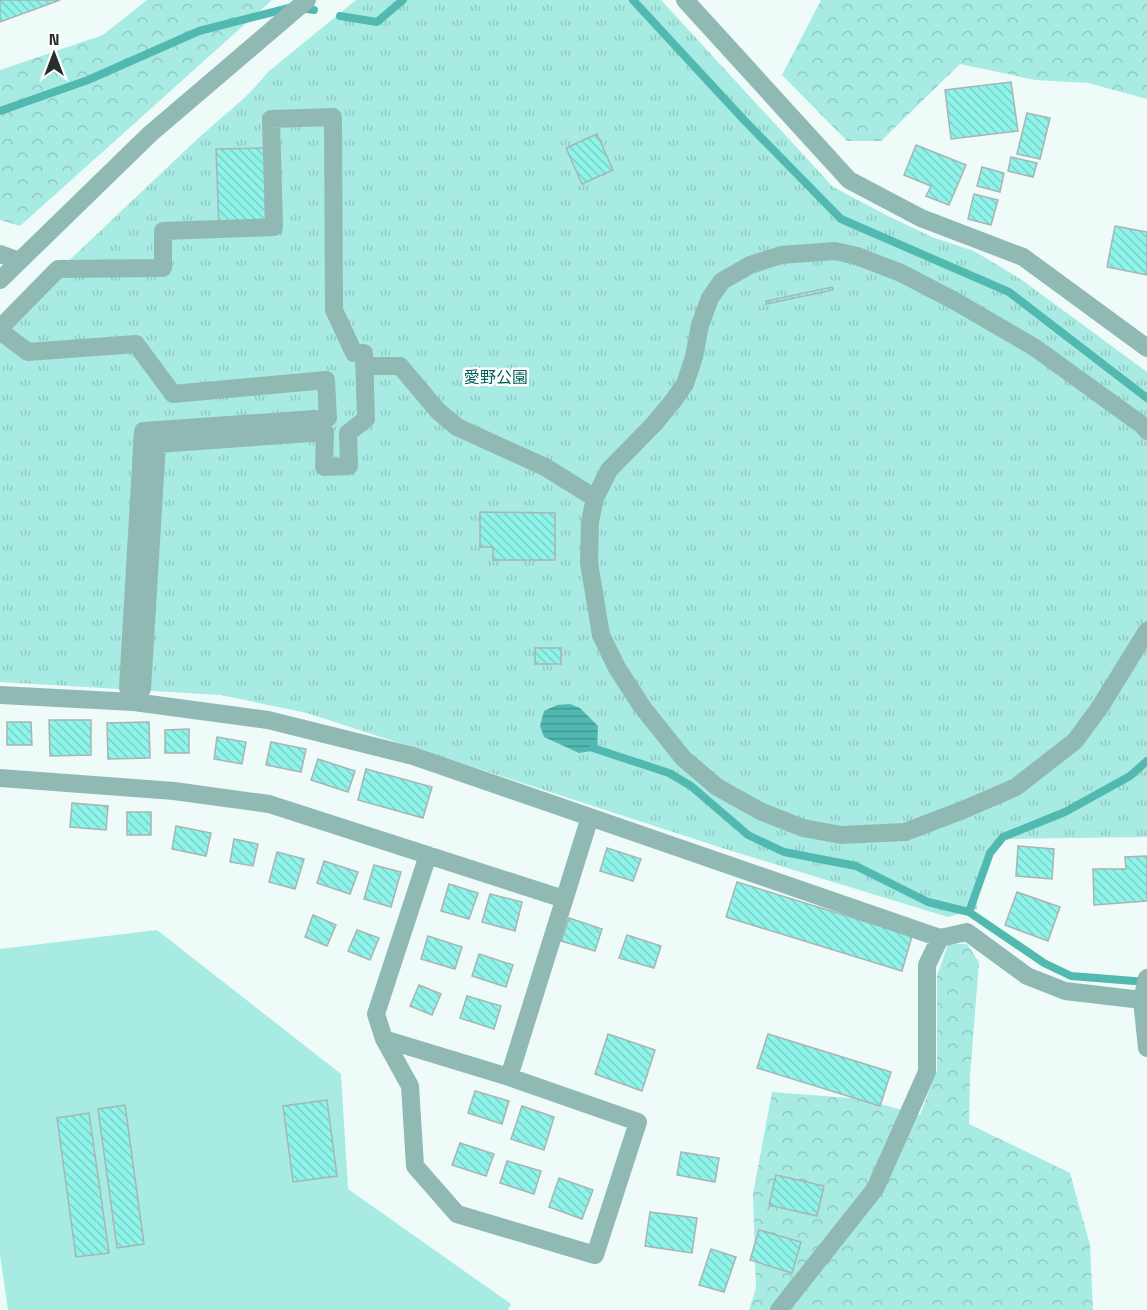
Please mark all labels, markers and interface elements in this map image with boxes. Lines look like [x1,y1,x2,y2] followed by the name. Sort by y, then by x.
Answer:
[24,24,84,84] north arrow
[49,29,59,50] text: N
[464,367,528,388] park label: 愛野公園

